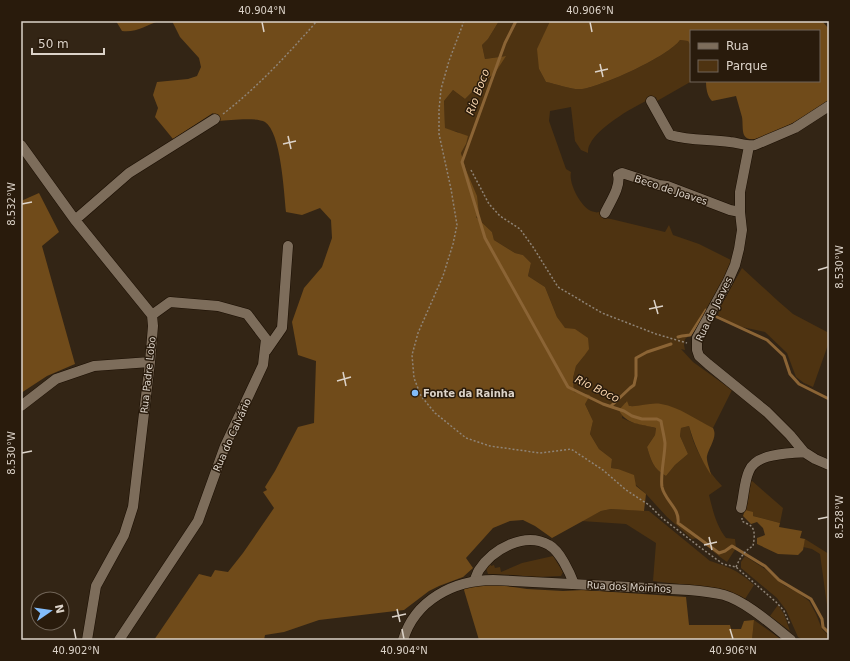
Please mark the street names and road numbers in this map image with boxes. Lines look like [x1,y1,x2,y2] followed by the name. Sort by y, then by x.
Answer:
[633,173,709,207] street label: Beco de Joaves
[694,275,734,343] street label: Rua de Joaves
[138,336,158,414] street label: Rua Padre Lobo
[211,397,253,473] street label: Rua do Calvário
[587,579,671,595] street label: Rua dos Moinhos

